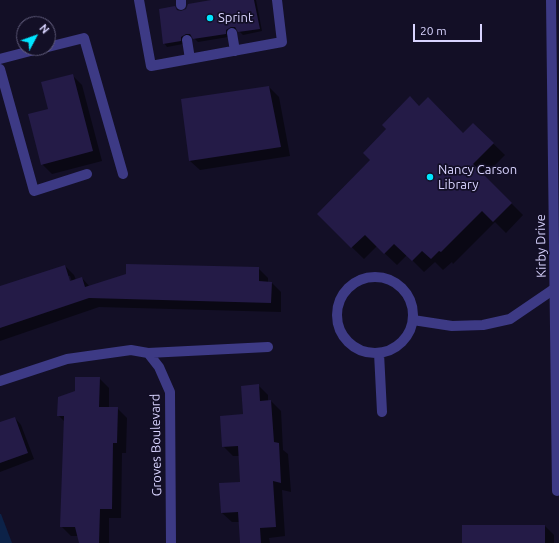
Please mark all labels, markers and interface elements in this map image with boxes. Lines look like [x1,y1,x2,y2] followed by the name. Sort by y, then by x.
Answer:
[218,10,253,26] place label: Sprint
[205,13,215,23] marker: Sprint
[16,16,56,56] north arrow
[415,16,484,42] scale bar
[37,22,52,36] text: N
[420,24,447,37] text: 20 m
[438,162,517,193] place label: Nancy Carson Library
[425,172,435,182] marker: Nancy Carson Library
[533,214,549,278] street label: Kirby Drive
[147,394,165,496] street label: Groves Boulevard

